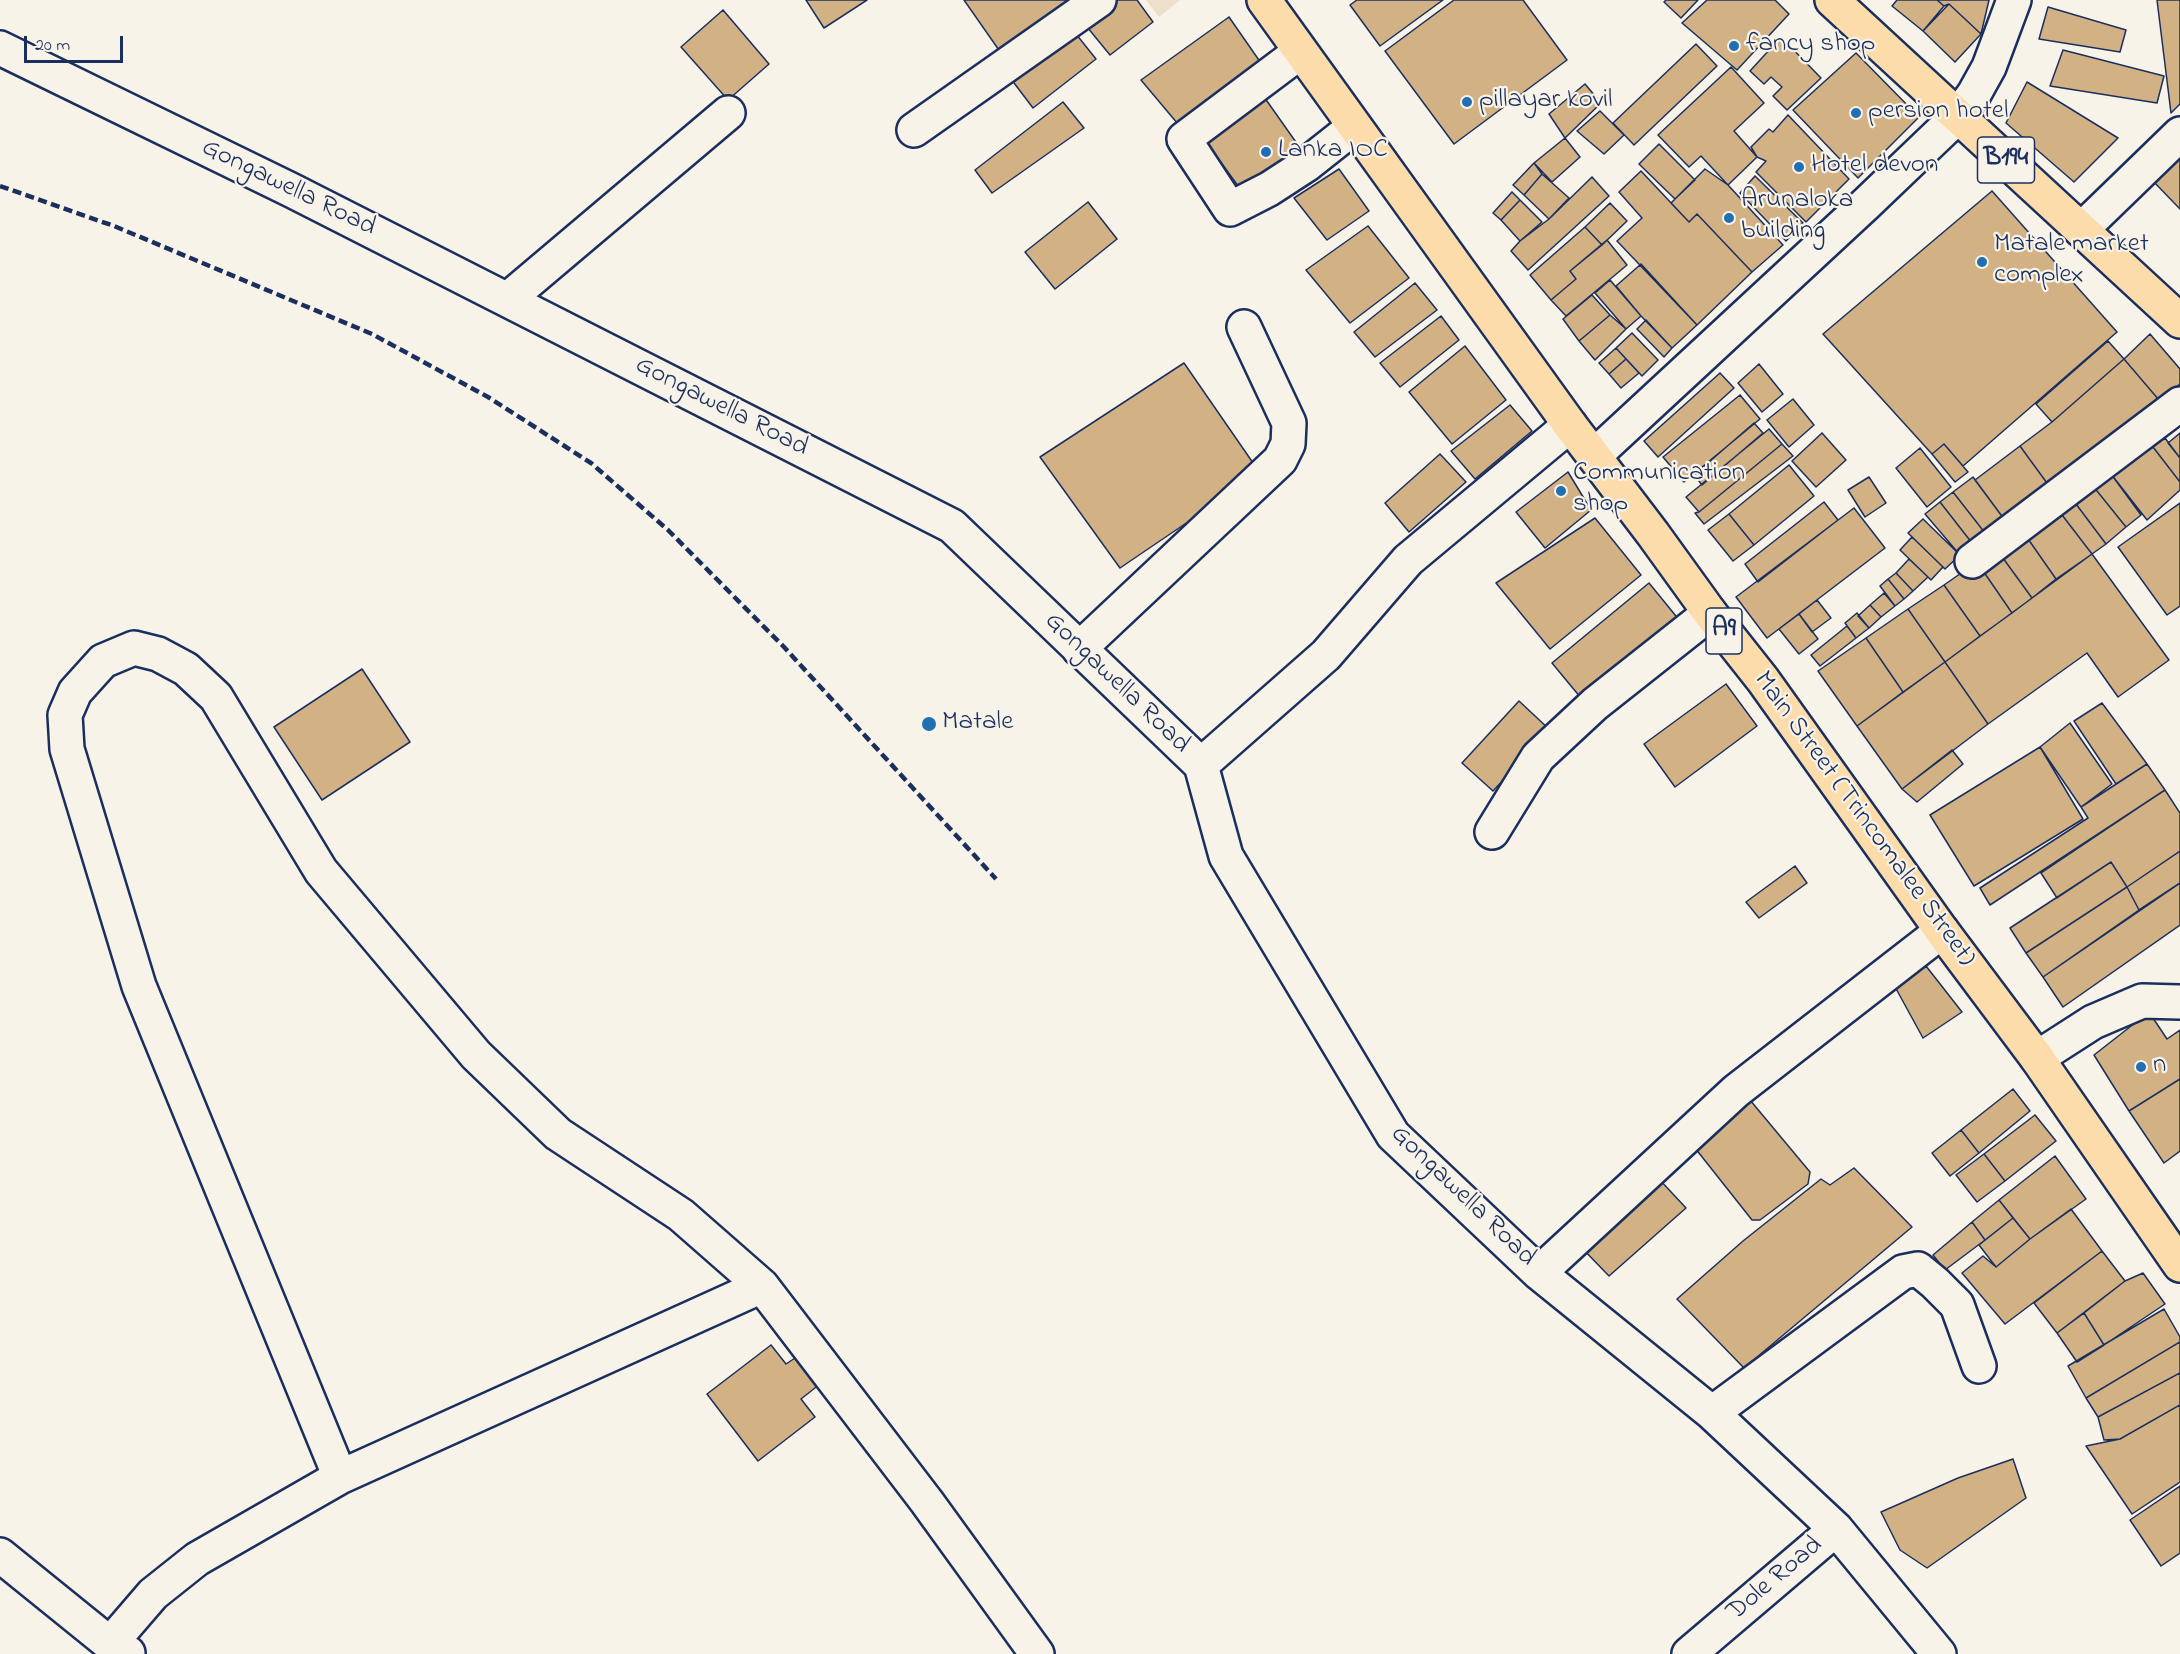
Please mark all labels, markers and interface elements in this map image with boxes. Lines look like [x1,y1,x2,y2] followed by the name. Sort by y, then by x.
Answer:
[27,24,126,62] scale bar
[1746,30,1875,62] place label: fancy shop
[35,33,70,59] text: 20 m
[1727,39,1741,53] marker: fancy shop
[1479,86,1613,118] place label: pillayar kovil
[1460,95,1474,109] marker: pillayar kovil
[1868,97,2008,129] place label: persion hotel
[1849,106,1863,120] marker: persion hotel
[196,133,380,245] street label: Gongawella Road
[1278,136,1388,168] place label: Lanka IOC
[1978,137,2034,183] road number: B194
[1259,145,1273,159] marker: Lanka IOC
[1811,151,1938,183] place label: Hotel devon
[1792,160,1806,174] marker: Hotel devon
[1741,186,1853,249] place label: Arunaloka building
[1722,211,1736,225] marker: Arunaloka building
[1994,230,2149,293] place label: Matale market complex
[1975,255,1989,269] marker: Matale market complex
[629,350,813,466] street label: Gongawella Road
[1573,459,1745,522] place label: Communication shop
[1554,484,1568,498] marker: Communication shop
[1036,606,1196,762] street label: Gongawella Road
[1706,608,1742,654] road number: A9
[1745,666,1981,974] street label: Main Street (Trincomalee Street)
[942,708,1013,740] place label: Matale
[920,715,938,733] marker: Matale
[2153,1051,2166,1083] place label: n
[2134,1060,2148,1074] marker: n
[1382,1119,1542,1275] street label: Gongawella Road
[1721,1531,1831,1629] street label: Dole Road

